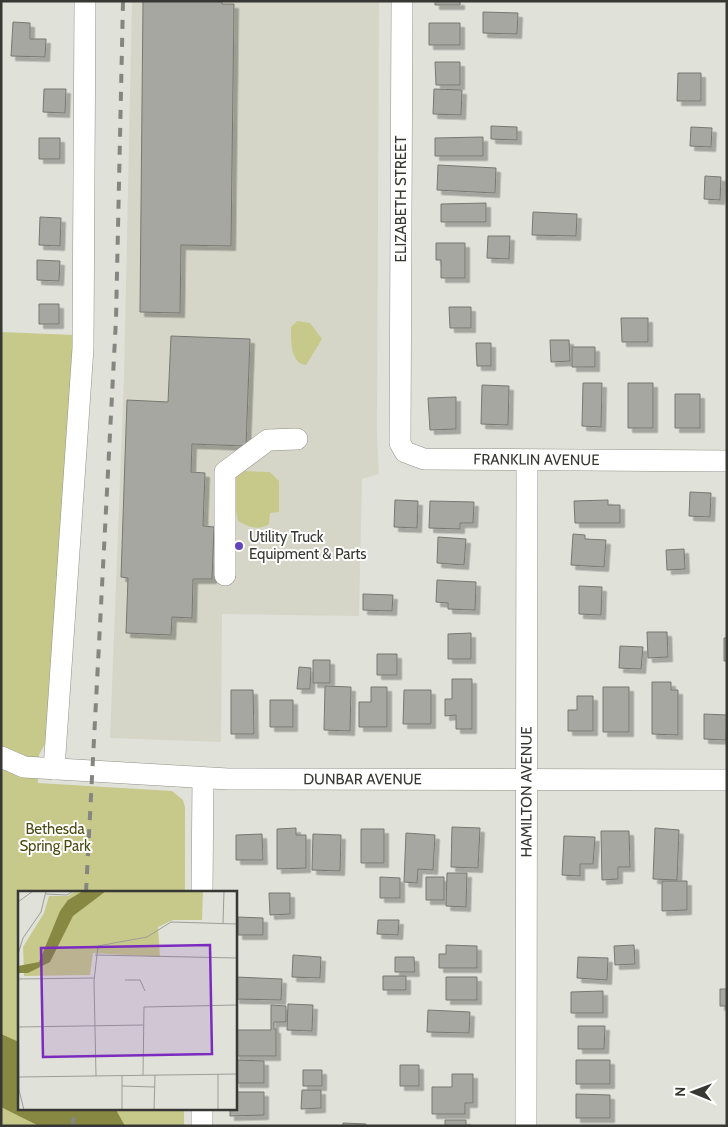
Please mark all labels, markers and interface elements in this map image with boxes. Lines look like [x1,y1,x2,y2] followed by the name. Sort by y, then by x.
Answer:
[392,136,410,262] street label: ELIZABETH STREET
[473,450,600,469] street label: FRANKLIN AVENUE
[249,528,366,563] place label: Utility Truck Equipment & Parts
[233,540,245,552] marker: Utility Truck Equipment & Parts
[517,726,536,858] street label: HAMILTON AVENUE
[303,770,422,788] street label: DUNBAR AVENUE
[19,820,91,855] park label: Bethesda Spring Park
[18,891,236,1110] inset map
[668,1067,718,1117] north arrow
[671,1087,689,1097] text: N

